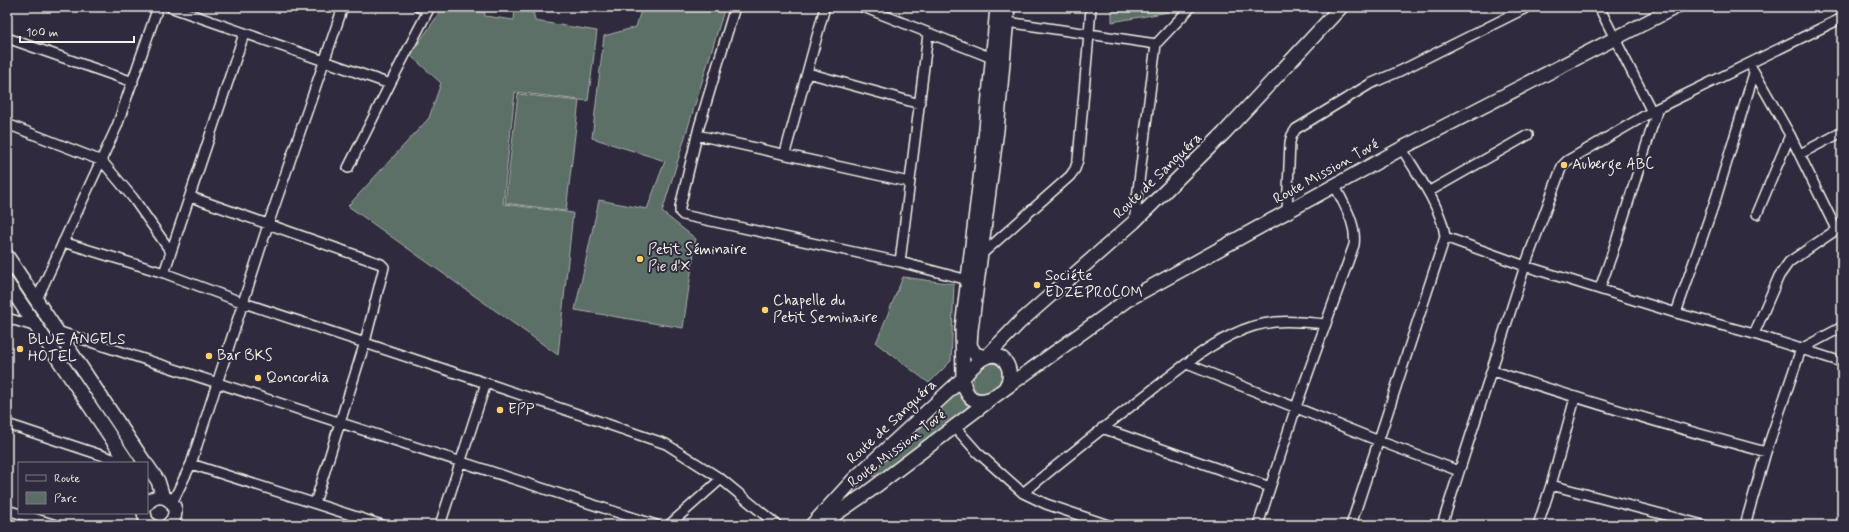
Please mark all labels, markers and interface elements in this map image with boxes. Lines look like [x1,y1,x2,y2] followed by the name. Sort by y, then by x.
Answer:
[20,18,134,44] scale bar
[26,25,58,41] text: 100 m
[1109,128,1208,224] street label: Route de Sanguéra
[1270,135,1383,209] street label: Route Mission Tové
[1572,155,1654,176] place label: Auberge ABC
[1559,160,1569,170] marker: Auberge ABC
[648,240,747,277] place label: Petit Séminaire Pie d'X
[635,254,645,264] marker: Petit Séminaire Pie d'X
[1045,266,1143,303] place label: Sociéte EDZEPROCOM
[1032,280,1042,290] marker: Sociéte EDZEPROCOM
[773,291,878,328] place label: Chapelle du Petit Seminaire
[760,305,770,315] marker: Chapelle du Petit Seminaire
[28,330,125,367] place label: BLUE ANGELS HOTEL
[15,344,25,354] marker: BLUE ANGELS HOTEL
[217,346,273,366] place label: Bar BKS
[204,351,214,361] marker: Bar BKS
[266,368,330,388] place label: Qoncordia
[253,373,263,383] marker: Qoncordia
[843,375,942,470] street label: Route de Sanguéra
[508,400,535,420] place label: EPP
[495,405,505,415] marker: EPP
[844,405,950,492] street label: Route Mission Tové
[18,462,148,514] legend
[54,471,80,487] text: Route
[54,491,77,507] text: Parc

